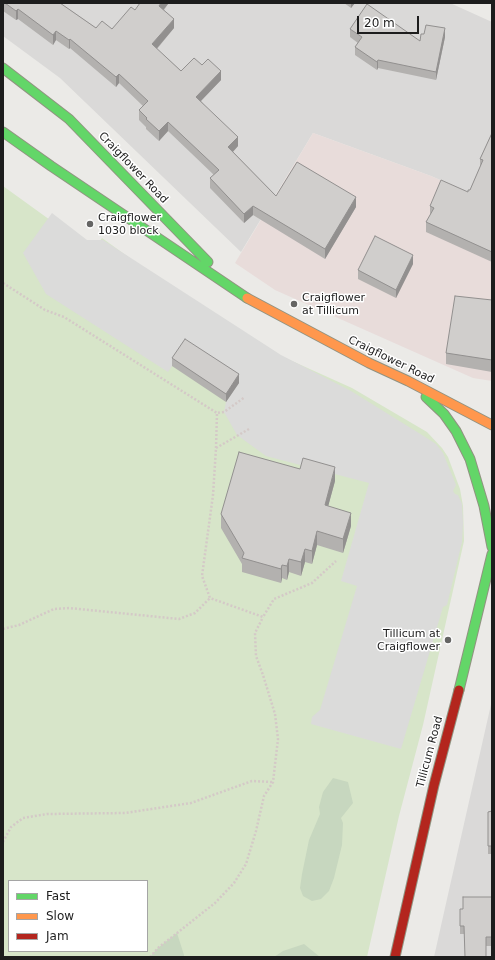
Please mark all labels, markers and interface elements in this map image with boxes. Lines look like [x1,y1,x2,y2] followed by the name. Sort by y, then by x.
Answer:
[359,8,421,34] scale bar
[364,16,395,30] text: 20 m
[96,130,170,206] street label: Craigflower Road
[98,211,161,237] place label: Craigflower 1030 block
[85,219,95,229] marker: Craigflower 1030 block
[302,291,365,317] place label: Craigflower at Tillicum
[289,299,299,309] marker: Craigflower at Tillicum
[346,333,436,387] street label: Craigflower Road
[377,627,440,653] place label: Tillicum at Craigflower
[443,635,453,645] marker: Tillicum at Craigflower
[414,715,446,789] street label: Tillicum Road
[8,880,148,952] legend
[46,889,70,903] text: Fast
[46,909,74,923] text: Slow
[46,929,69,943] text: Jam

